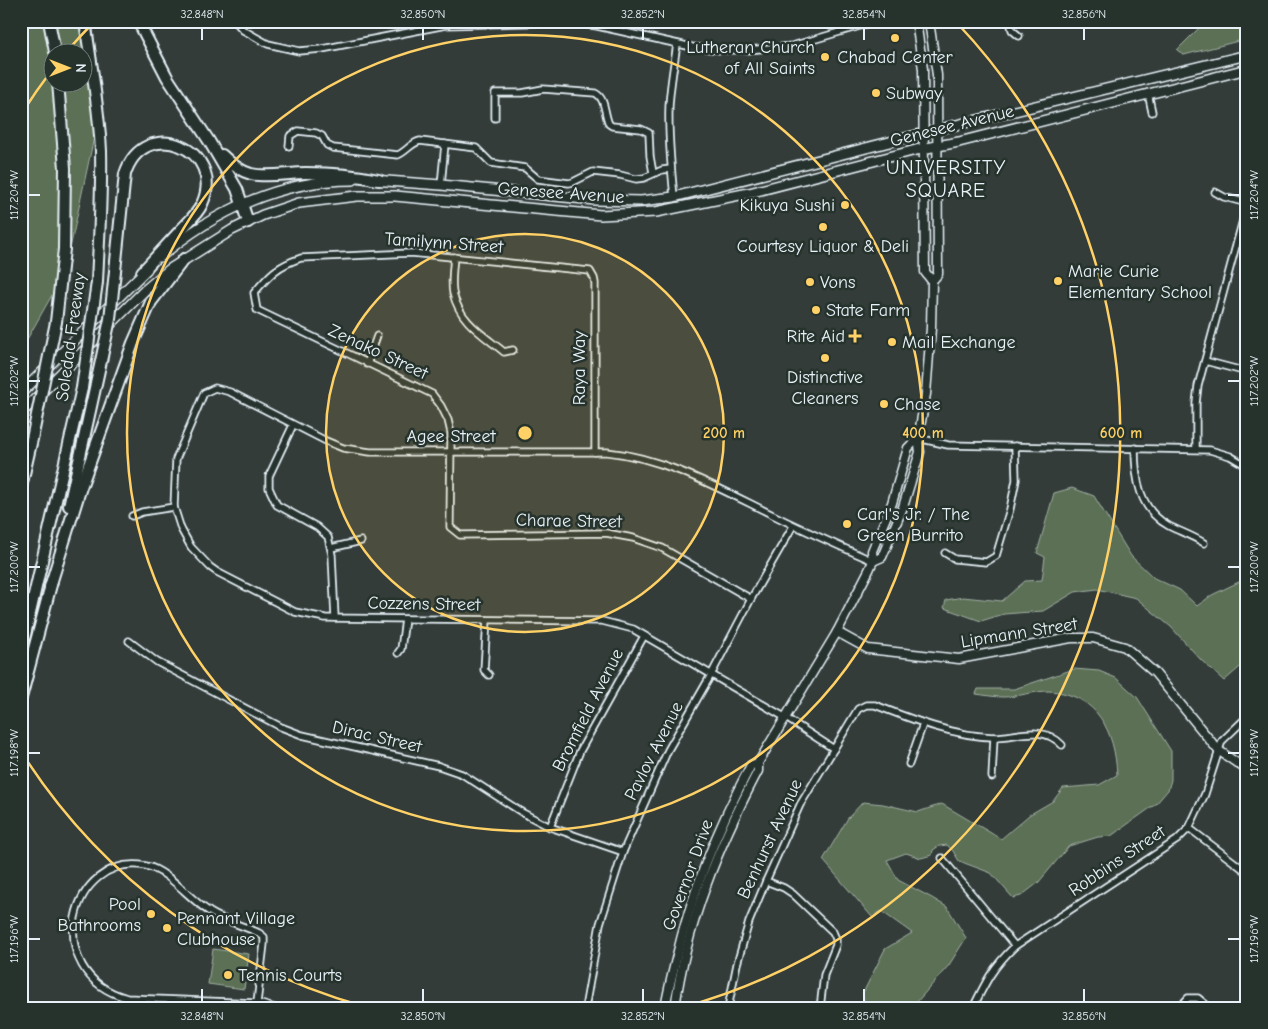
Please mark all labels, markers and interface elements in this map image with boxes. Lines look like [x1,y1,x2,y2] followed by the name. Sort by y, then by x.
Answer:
[180,7,224,21] text: 32.848°N
[400,7,446,21] text: 32.850°N
[621,7,665,21] text: 32.852°N
[842,7,886,21] text: 32.854°N
[1062,7,1106,21] text: 32.856°N
[889,32,901,44] marker: Chabad Center
[686,37,815,79] place label: Lutheran Church of All Saints
[42,42,92,92] north arrow
[837,47,953,68] place label: Chabad Center
[819,51,831,63] marker: Lutheran Church of All Saints
[72,63,89,73] text: N
[886,83,943,104] place label: Subway
[870,87,882,99] marker: Subway
[888,100,1016,152] street label: Genesee Avenue
[886,156,1006,202] district label: UNIVERSITY SQUARE
[7,170,21,220] text: 117.204°W
[1247,170,1261,220] text: 117.204°W
[497,178,625,208] street label: Genesee Avenue
[739,195,835,216] place label: Kikuya Sushi
[839,199,851,211] marker: Kikuya Sushi
[817,221,829,233] marker: Courtesy Liquor & Deli
[384,228,505,258] street label: Tamilynn Street
[737,236,909,257] place label: Courtesy Liquor & Deli
[1068,261,1212,303] place label: Marie Curie Elementary School
[52,270,91,403] street label: Soledad Freeway
[820,272,856,293] place label: Vons
[1052,275,1064,287] marker: Marie Curie Elementary School
[804,276,816,288] marker: Vons
[826,300,910,321] place label: State Farm
[810,304,822,316] marker: State Farm
[325,320,432,385] street label: Zenako Street
[786,326,845,347] place label: Rite Aid
[569,330,590,405] street label: Raya Way
[849,330,861,342] marker: Rite Aid
[902,332,1016,353] place label: Mail Exchange
[886,336,898,348] marker: Mail Exchange
[819,352,831,364] marker: Distinctive Cleaners
[7,355,21,406] text: 117.202°W
[1247,355,1261,406] text: 117.202°W
[787,367,863,409] place label: Distinctive Cleaners
[894,394,940,415] place label: Chase
[878,398,890,410] marker: Chase
[516,424,534,442] centre of rings
[703,424,745,442] text: 200 m
[902,424,944,442] text: 400 m
[1100,424,1142,442] text: 600 m
[406,426,496,447] street label: Agee Street
[857,504,970,546] place label: Carl's Jr. / The Green Burrito
[516,510,623,532] street label: Charae Street
[841,518,853,530] marker: Carl's Jr. / The Green Burrito
[7,541,21,593] text: 117.200°W
[1247,541,1261,593] text: 117.200°W
[367,593,481,615] street label: Cozzens Street
[959,613,1080,653] street label: Lipmann Street
[548,645,628,775] street label: Bromfield Avenue
[620,698,688,804] street label: Pavlov Avenue
[330,717,425,758] street label: Dirac Street
[7,729,21,777] text: 117.198°W
[1247,729,1261,777] text: 117.198°W
[733,776,807,902] street label: Benhurst Avenue
[658,816,718,934] street label: Governor Drive
[1065,821,1170,901] street label: Robbins Street
[57,894,141,936] place label: Pool Bathrooms
[145,908,157,920] marker: Pool Bathrooms
[177,908,295,950] place label: Pennant Village Clubhouse
[7,914,21,963] text: 117.196°W
[1247,914,1261,963] text: 117.196°W
[161,922,173,934] marker: Pennant Village Clubhouse
[238,965,342,986] place label: Tennis Courts
[222,969,234,981] marker: Tennis Courts
[180,1009,224,1023] text: 32.848°N
[400,1009,446,1023] text: 32.850°N
[621,1009,665,1023] text: 32.852°N
[842,1009,886,1023] text: 32.854°N
[1062,1009,1106,1023] text: 32.856°N

